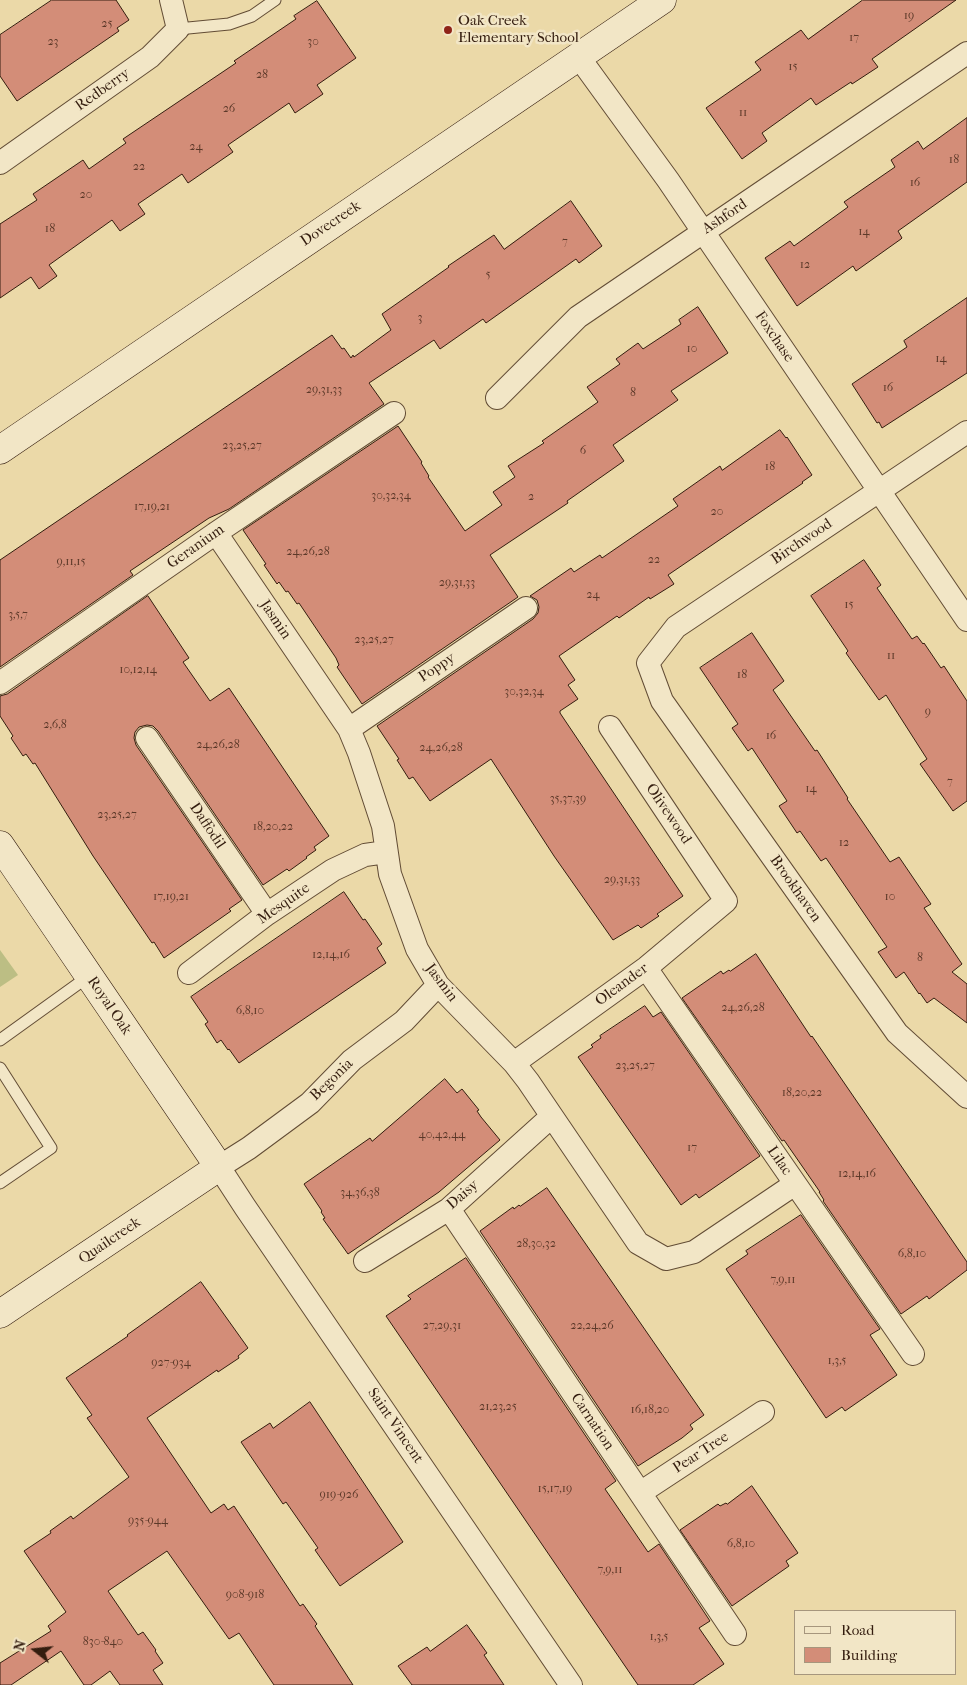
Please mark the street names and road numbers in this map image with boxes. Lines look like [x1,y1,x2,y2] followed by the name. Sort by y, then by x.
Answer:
[72,65,134,115] street label: Redberry
[699,196,751,238] street label: Ashford
[297,197,365,251] street label: Dovecreek
[750,308,798,366] street label: Foxchase
[768,515,836,569] street label: Birchwood
[164,521,228,573] street label: Geranium
[255,597,295,643] street label: Jasmin
[415,649,459,687] street label: Poppy
[641,780,695,848] street label: Olivewood
[185,800,229,852] street label: Daffodil
[765,852,825,926] street label: Brookhaven
[254,879,314,929] street label: Mesquite
[421,960,461,1006] street label: Jasmin
[592,960,652,1010] street label: Oleander
[83,973,135,1039] street label: Royal Oak
[307,1055,357,1105] street label: Begonia
[763,1143,795,1179] street label: Lilac
[443,1176,483,1214] street label: Daisy
[76,1214,144,1268] street label: Quailcreek
[363,1385,427,1467] street label: Saint Vincent
[566,1390,618,1454] street label: Carnation
[670,1428,732,1478] street label: Pear Tree

